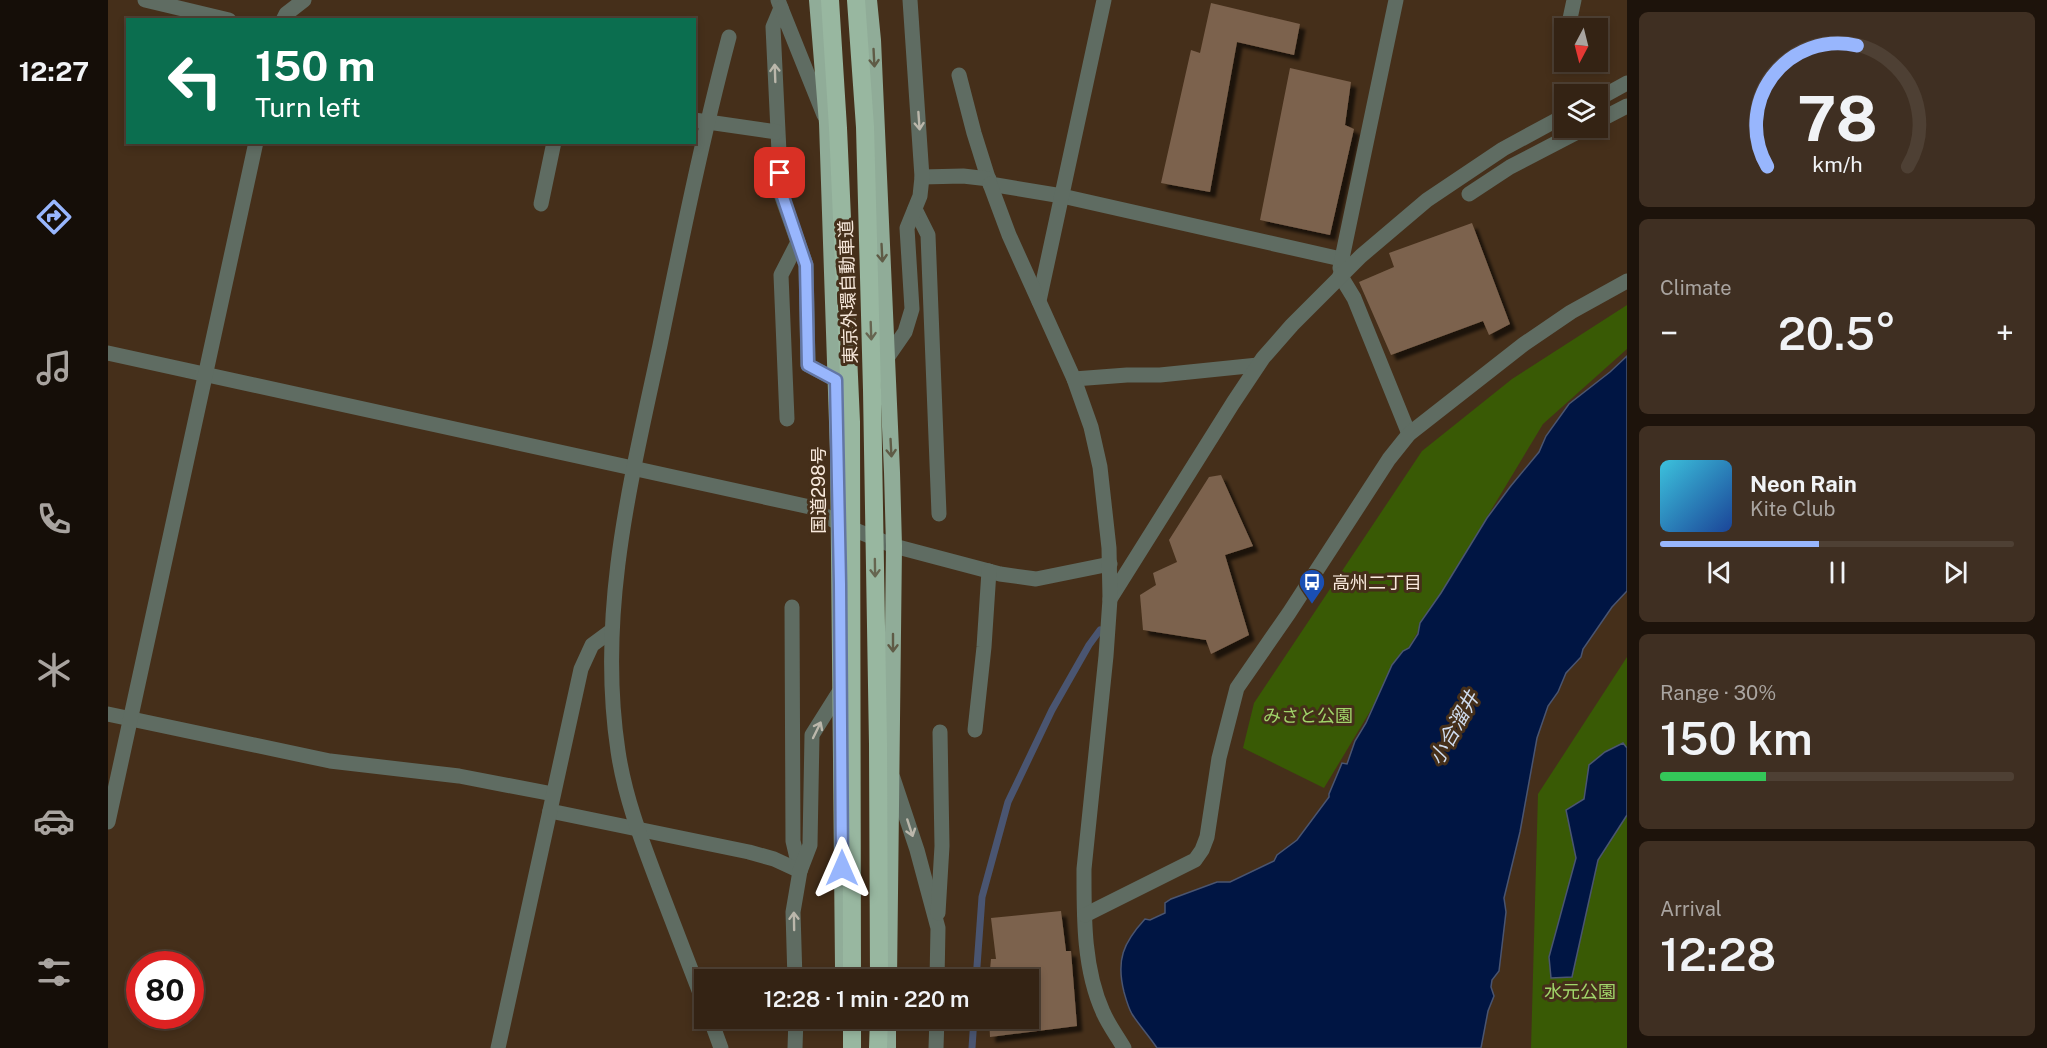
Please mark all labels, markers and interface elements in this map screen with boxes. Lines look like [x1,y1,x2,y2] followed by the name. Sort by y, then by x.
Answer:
[1554,18,1608,72] north arrow
[1554,18,1608,138] map controls
[255,41,375,90] text: 150 m
[156,42,234,120] icon: left
[868,48,879,68] one-way arrow
[19,55,89,87] text: 12:27
[769,64,780,84] one-way arrow
[1797,82,1877,155] text: 78
[1554,84,1608,138] button: layers
[255,91,361,123] text: Turn left
[913,111,924,131] one-way arrow
[754,147,805,198] pin
[1812,152,1862,177] text: km/h
[763,156,796,189] icon: arrive
[33,196,75,238] icon: directions
[835,220,861,364] street label: 東京外環自動車道
[877,243,888,263] one-way arrow
[1660,276,1732,300] text: Climate
[1778,307,1896,360] text: 20.5°
[1660,314,1678,352] text: −
[1996,314,2014,352] text: +
[865,321,876,341] one-way arrow
[33,347,75,389] icon: music
[886,437,897,457] one-way arrow
[808,446,829,534] street label: 国道298号
[1750,471,1857,497] text: Neon Rain
[1750,497,1835,521] text: Kite Club
[33,498,75,540] icon: phone
[1703,556,1736,589] icon: previous
[1821,556,1854,589] icon: pause
[1939,556,1972,589] icon: next
[869,558,881,578] one-way arrow
[1297,567,1327,605] bus stop icon: 高州二丁目
[1332,572,1422,593] place label: 高州二丁目
[887,632,898,652] one-way arrow
[33,649,75,691] icon: climate
[1660,681,1776,705] text: Range · 30%
[1424,685,1485,769] water label: 小合溜井
[1263,705,1353,726] park label: みさと公園
[1660,712,1813,765] text: 150 km
[811,721,823,739] one-way arrow
[33,800,75,842] icon: car
[905,818,916,837] one-way arrow
[810,836,874,900] position arrow
[1660,897,1722,921] text: Arrival
[788,912,800,932] one-way arrow
[1660,928,1776,981] text: 12:28
[33,951,75,993] icon: filters
[126,951,204,1029] speed limit sign: 80
[1544,981,1616,1002] park label: 水元公園
[764,986,969,1012] text: 12:28 · 1 min · 220 m

